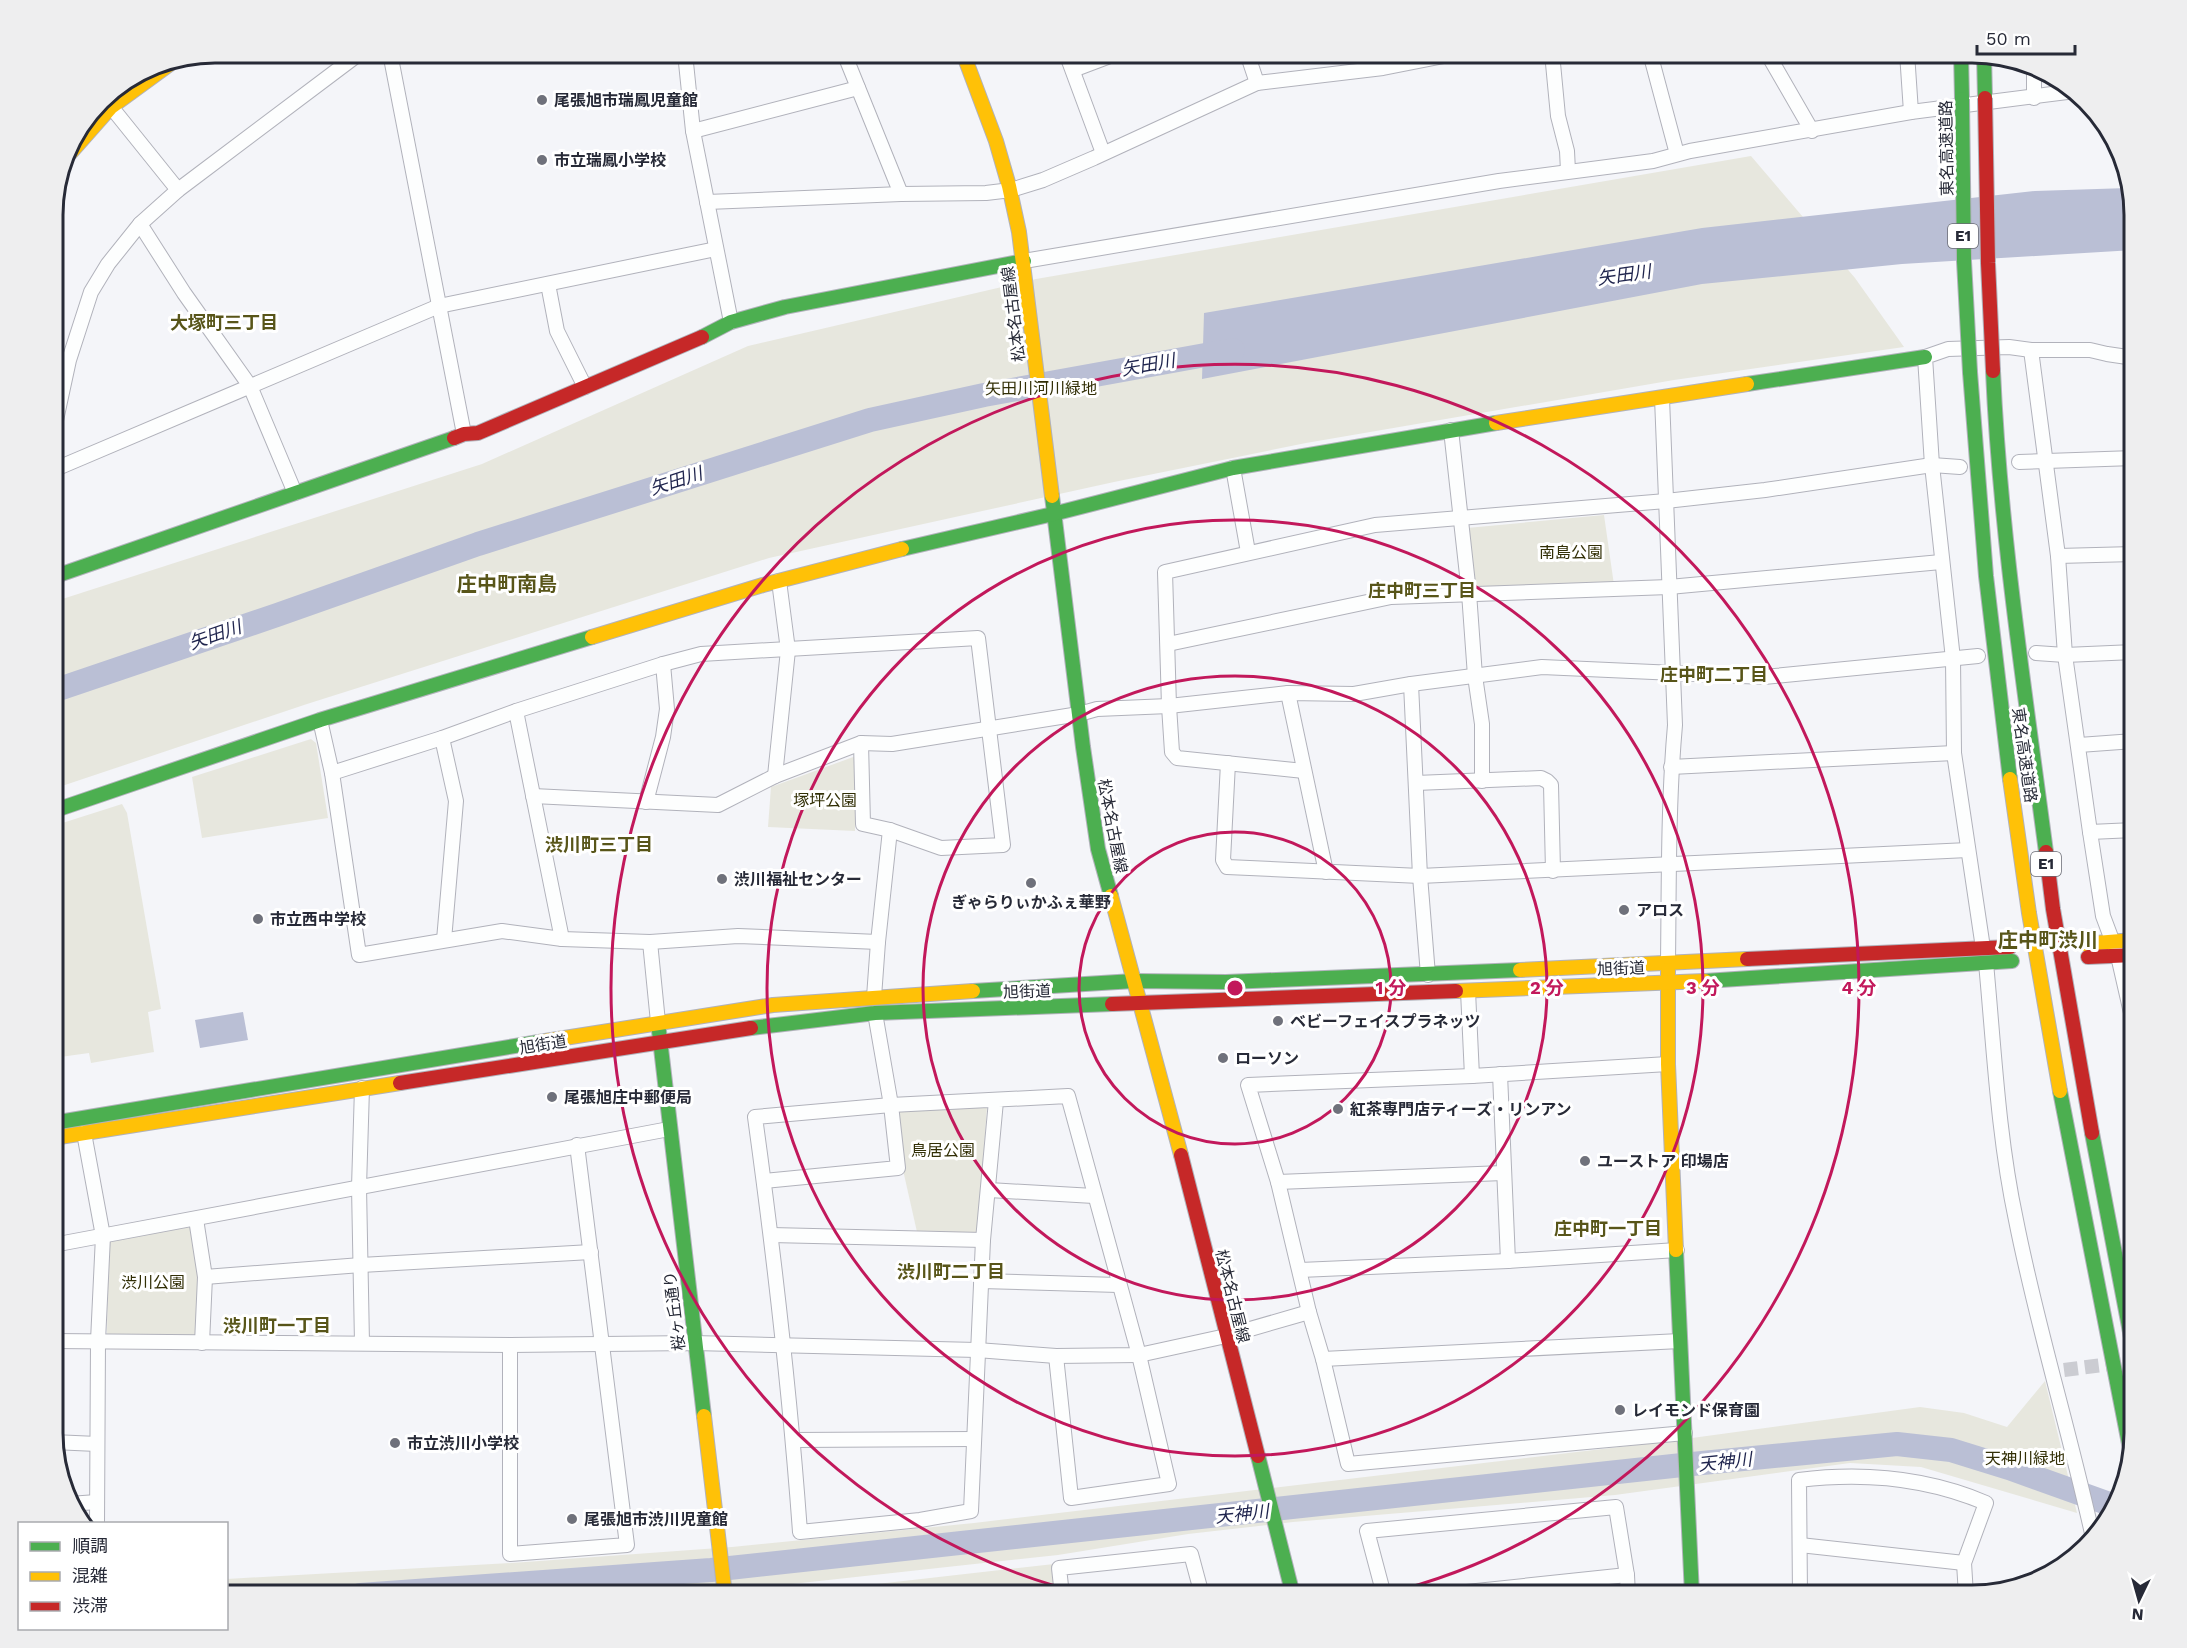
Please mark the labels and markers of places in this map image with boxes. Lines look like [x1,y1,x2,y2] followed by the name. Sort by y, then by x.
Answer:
[554,91,698,110] place label: 尾張旭市瑞鳳児童館
[535,93,549,107] marker: 尾張旭市瑞鳳児童館
[554,151,666,170] place label: 市立瑞鳳小学校
[535,153,549,167] marker: 市立瑞鳳小学校
[734,870,862,889] place label: 渋川福祉センター
[715,872,729,886] marker: 渋川福祉センター
[1024,876,1038,890] marker: ぎゃらりぃかふぇ華野
[951,893,1111,912] place label: ぎゃらりぃかふぇ華野
[1636,901,1684,920] place label: アロス
[1617,903,1631,917] marker: アロス
[270,910,366,929] place label: 市立西中学校
[251,912,265,926] marker: 市立西中学校
[1225,978,1245,998] centre of rings
[1290,1012,1481,1031] place label: ベビーフェイスプラネッツ
[1271,1014,1285,1028] marker: ベビーフェイスプラネッツ
[1235,1049,1299,1068] place label: ローソン
[1216,1051,1230,1065] marker: ローソン
[564,1088,692,1107] place label: 尾張旭庄中郵便局
[545,1090,559,1104] marker: 尾張旭庄中郵便局
[1350,1100,1572,1119] place label: 紅茶専門店ティーズ・リンアン
[1331,1102,1345,1116] marker: 紅茶専門店ティーズ・リンアン
[1597,1152,1729,1171] place label: ユーストア 印場店
[1578,1154,1592,1168] marker: ユーストア 印場店
[1632,1401,1760,1420] place label: レイモンド保育園
[1613,1403,1627,1417] marker: レイモンド保育園
[407,1434,519,1453] place label: 市立渋川小学校
[388,1436,402,1450] marker: 市立渋川小学校
[584,1510,728,1529] place label: 尾張旭市渋川児童館
[565,1512,579,1526] marker: 尾張旭市渋川児童館

